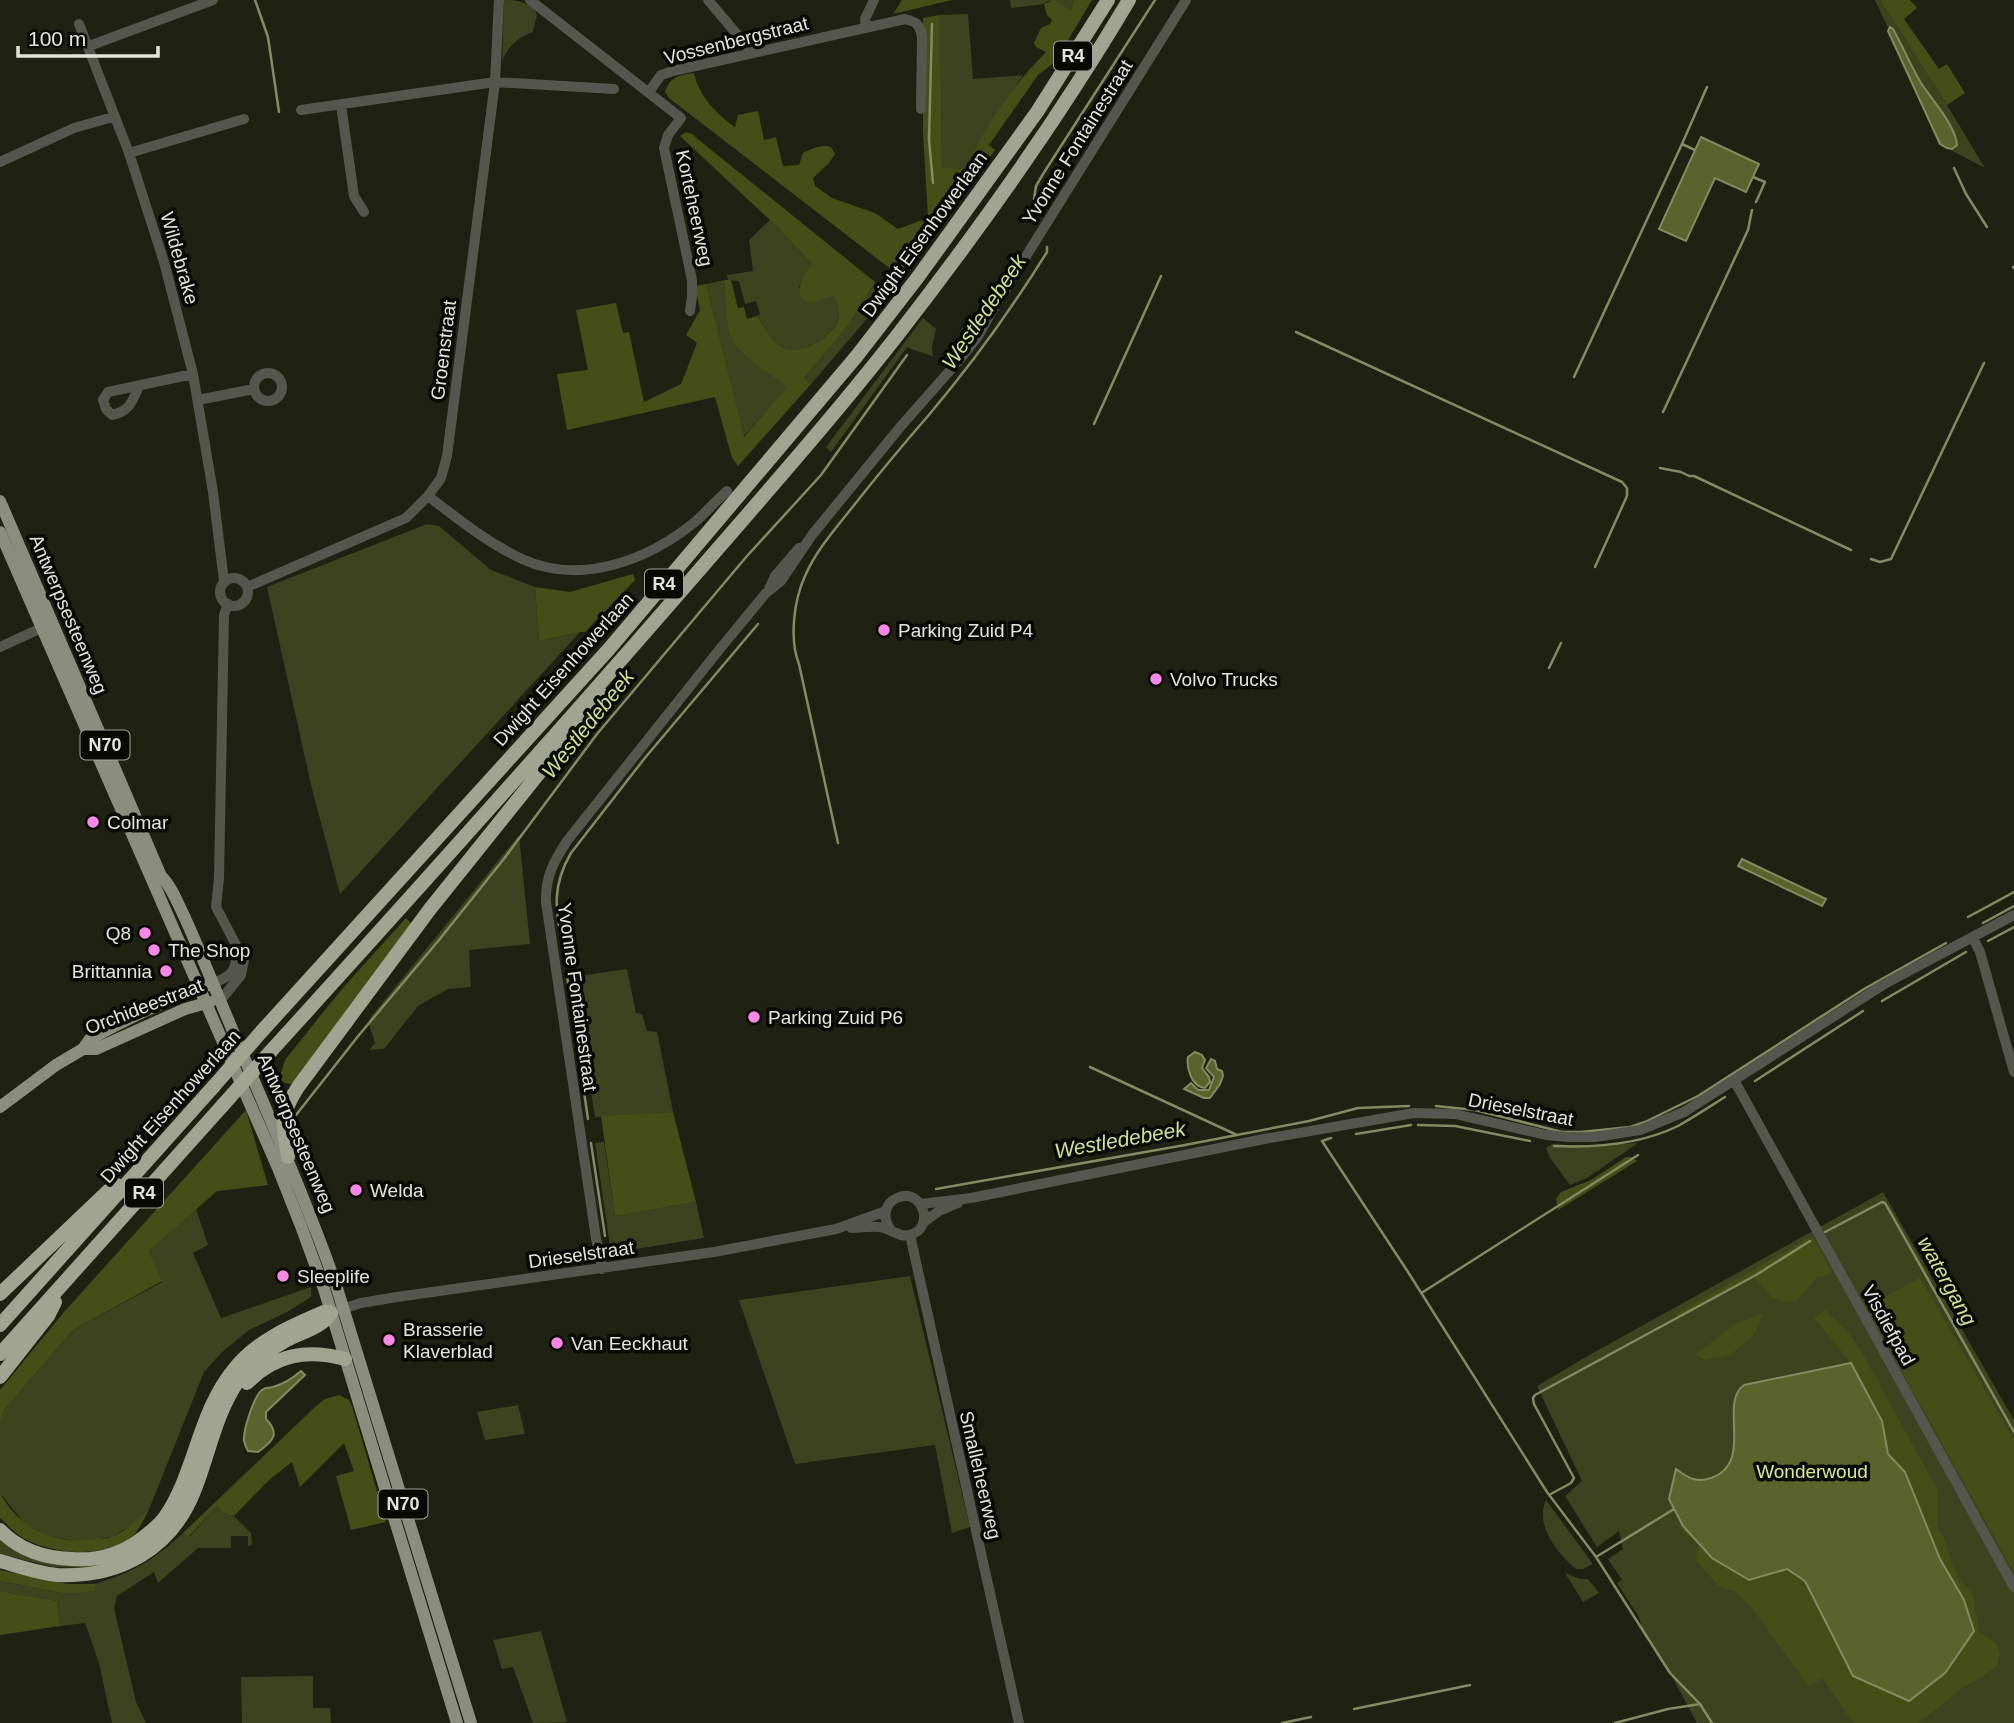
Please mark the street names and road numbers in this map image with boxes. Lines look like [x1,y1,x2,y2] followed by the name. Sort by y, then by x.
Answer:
[662,12,811,69] street label: Vossenbergstraat
[1054,42,1092,70] road number: R4
[1018,55,1137,228] street label: Yvonne Fontainestraat
[672,148,717,268] street label: Korteheerweg
[858,148,991,321] street label: Dwight Eisenhowerlaan
[156,210,203,307] street label: Wildebrake
[427,298,460,401] street label: Groenstraat
[25,531,112,697] street label: Antwerpsesteenweg
[645,570,683,598] road number: R4
[489,589,638,750] street label: Dwight Eisenhowerlaan
[80,730,130,760] road number: N70
[554,901,601,1093] street label: Yvonne Fontainestraat
[82,974,207,1039] street label: Orchideestraat
[96,1026,245,1187] street label: Dwight Eisenhowerlaan
[253,1050,340,1216] street label: Antwerpsesteenweg
[1467,1089,1576,1130] street label: Drieselstraat
[125,1178,163,1208] road number: R4
[527,1237,636,1272] street label: Drieselstraat
[1858,1281,1919,1369] street label: Visdiefpad
[956,1409,1005,1541] street label: Smalleheerweg
[378,1490,428,1518] road number: N70

